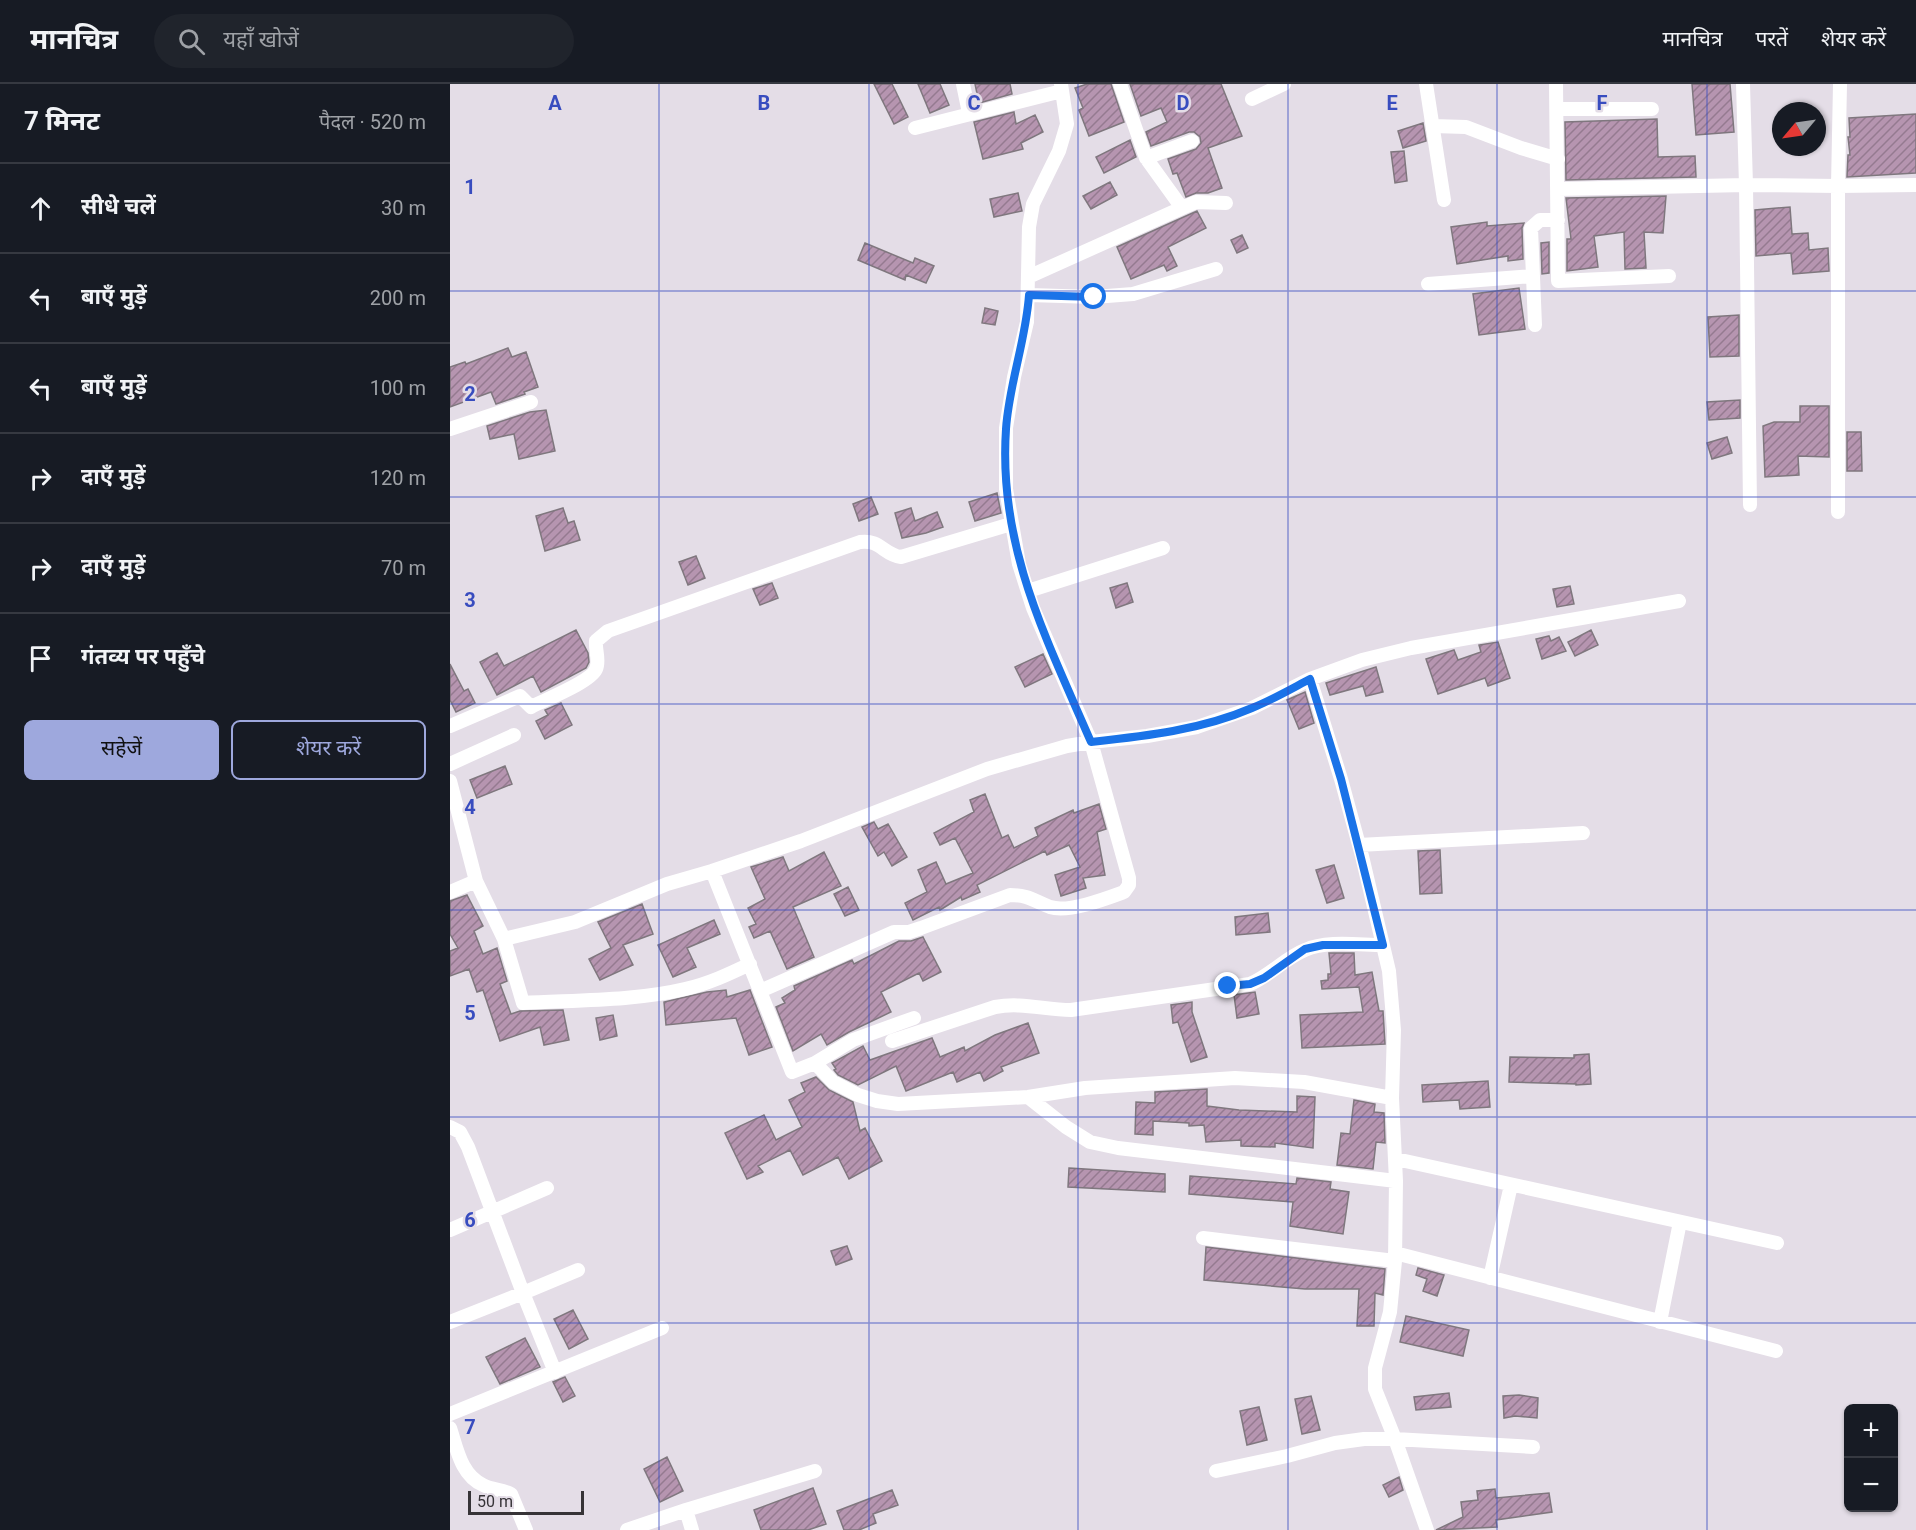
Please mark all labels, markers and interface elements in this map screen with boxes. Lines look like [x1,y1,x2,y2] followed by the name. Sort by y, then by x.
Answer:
[154,14,574,68] search box
[30,23,118,56] text: मानचित्र
[175,25,208,58] icon: search
[223,27,299,52] text: यहाँ खोजें
[1662,27,1723,51] text: मानचित्र
[1756,27,1788,51] text: परतें
[1821,27,1886,51] text: शेयर करें
[548,91,562,115] text: A
[758,91,770,115] text: B
[967,91,981,115] text: C
[1177,91,1190,115] text: D
[1386,91,1398,115] text: E
[1597,91,1608,115] text: F
[1772,102,1826,156] north arrow
[24,106,100,136] text: 7 मिनट
[319,110,426,134] text: पैदल · 520 m
[464,175,476,199] text: 1
[24,192,57,225] icon: ahead
[81,194,156,219] text: सीधे चलें
[381,196,426,220] text: 30 m
[24,282,57,315] icon: left
[1080,283,1106,309] route start
[81,284,147,309] text: बाएँ मुड़ें
[370,286,426,310] text: 200 m
[24,372,57,405] icon: left
[81,374,147,399] text: बाएँ मुड़ें
[370,376,426,400] text: 100 m
[464,382,476,406] text: 2
[24,462,57,495] icon: right
[81,464,146,489] text: दाएँ मुड़ें
[370,466,426,490] text: 120 m
[24,552,57,585] icon: right
[81,554,146,579] text: दाएँ मुड़ें
[381,556,426,580] text: 70 m
[464,588,476,612] text: 3
[24,642,57,675] icon: arrive
[81,644,205,669] text: गंतव्य पर पहुँचे
[24,720,219,780] button: सहेजें
[231,720,426,780] button: शेयर करें
[464,795,476,819] text: 4
[1214,972,1240,998] route end
[464,1001,476,1025] text: 5
[464,1208,476,1232] text: 6
[1844,1404,1898,1512] map controls
[1844,1404,1898,1458] button: +
[464,1415,476,1439] text: 7
[1844,1458,1898,1512] button: −
[468,1488,584,1516] scale bar
[477,1492,513,1511] text: 50 m

